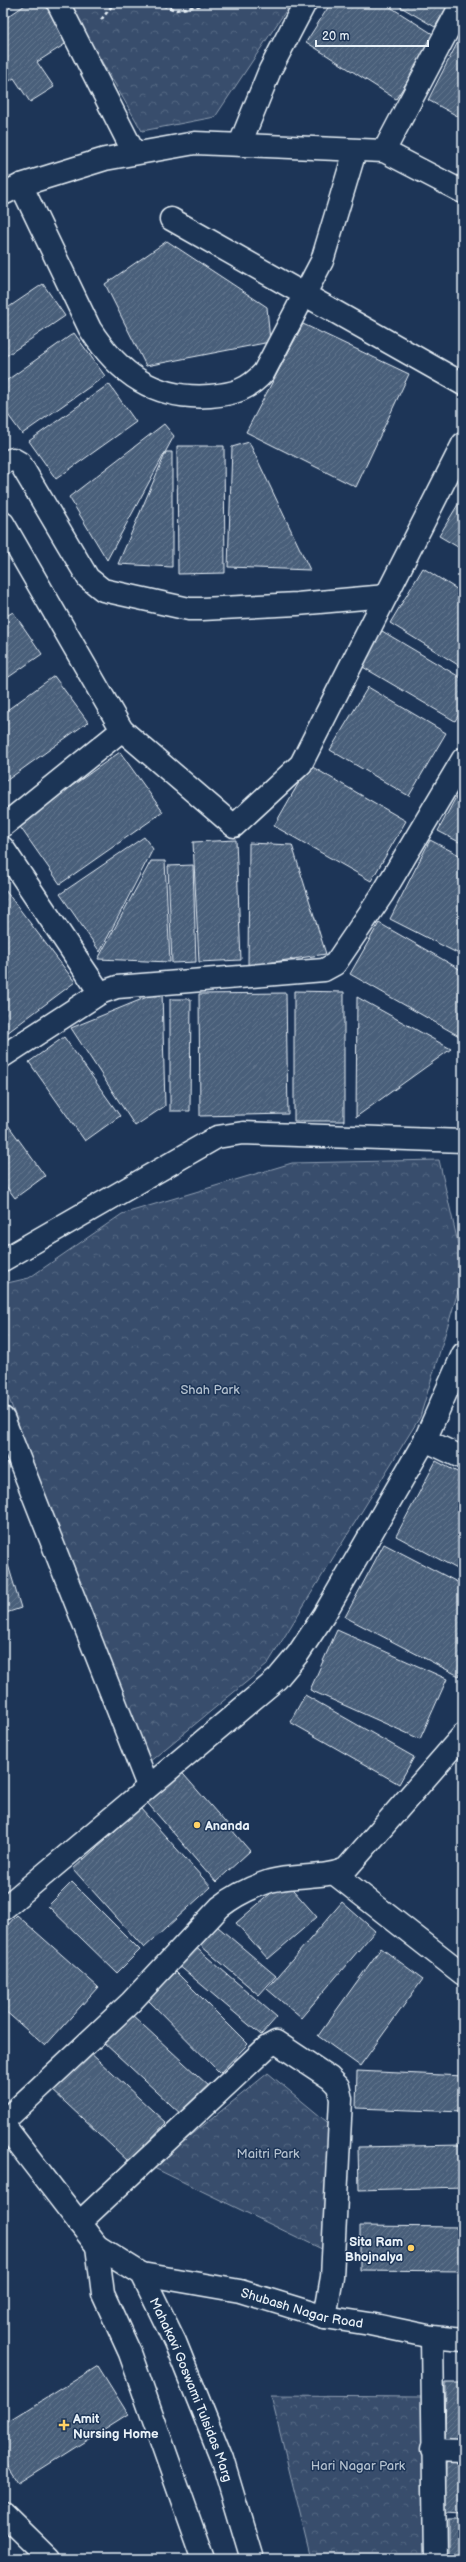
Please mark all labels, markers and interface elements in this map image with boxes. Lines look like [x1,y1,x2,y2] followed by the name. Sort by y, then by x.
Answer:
[316,22,428,48] scale bar
[322,29,349,44] text: 20 m
[180,1382,240,1398] park label: Shah Park
[204,1818,250,1834] place label: Ananda
[192,1820,202,1830] marker: Ananda
[237,2146,300,2162] park label: Maitri Park
[345,2234,403,2265] place label: Sita Ram Bhojnalya
[406,2243,416,2253] marker: Sita Ram Bhojnalya
[239,2285,364,2332] street label: Shubash Nagar Road
[146,2295,235,2484] street label: Mahakavi Goswami Tulsidas Marg
[72,2411,159,2442] place label: Amit Nursing Home
[58,2419,70,2431] marker: Amit Nursing Home
[311,2458,406,2474] park label: Hari Nagar Park

